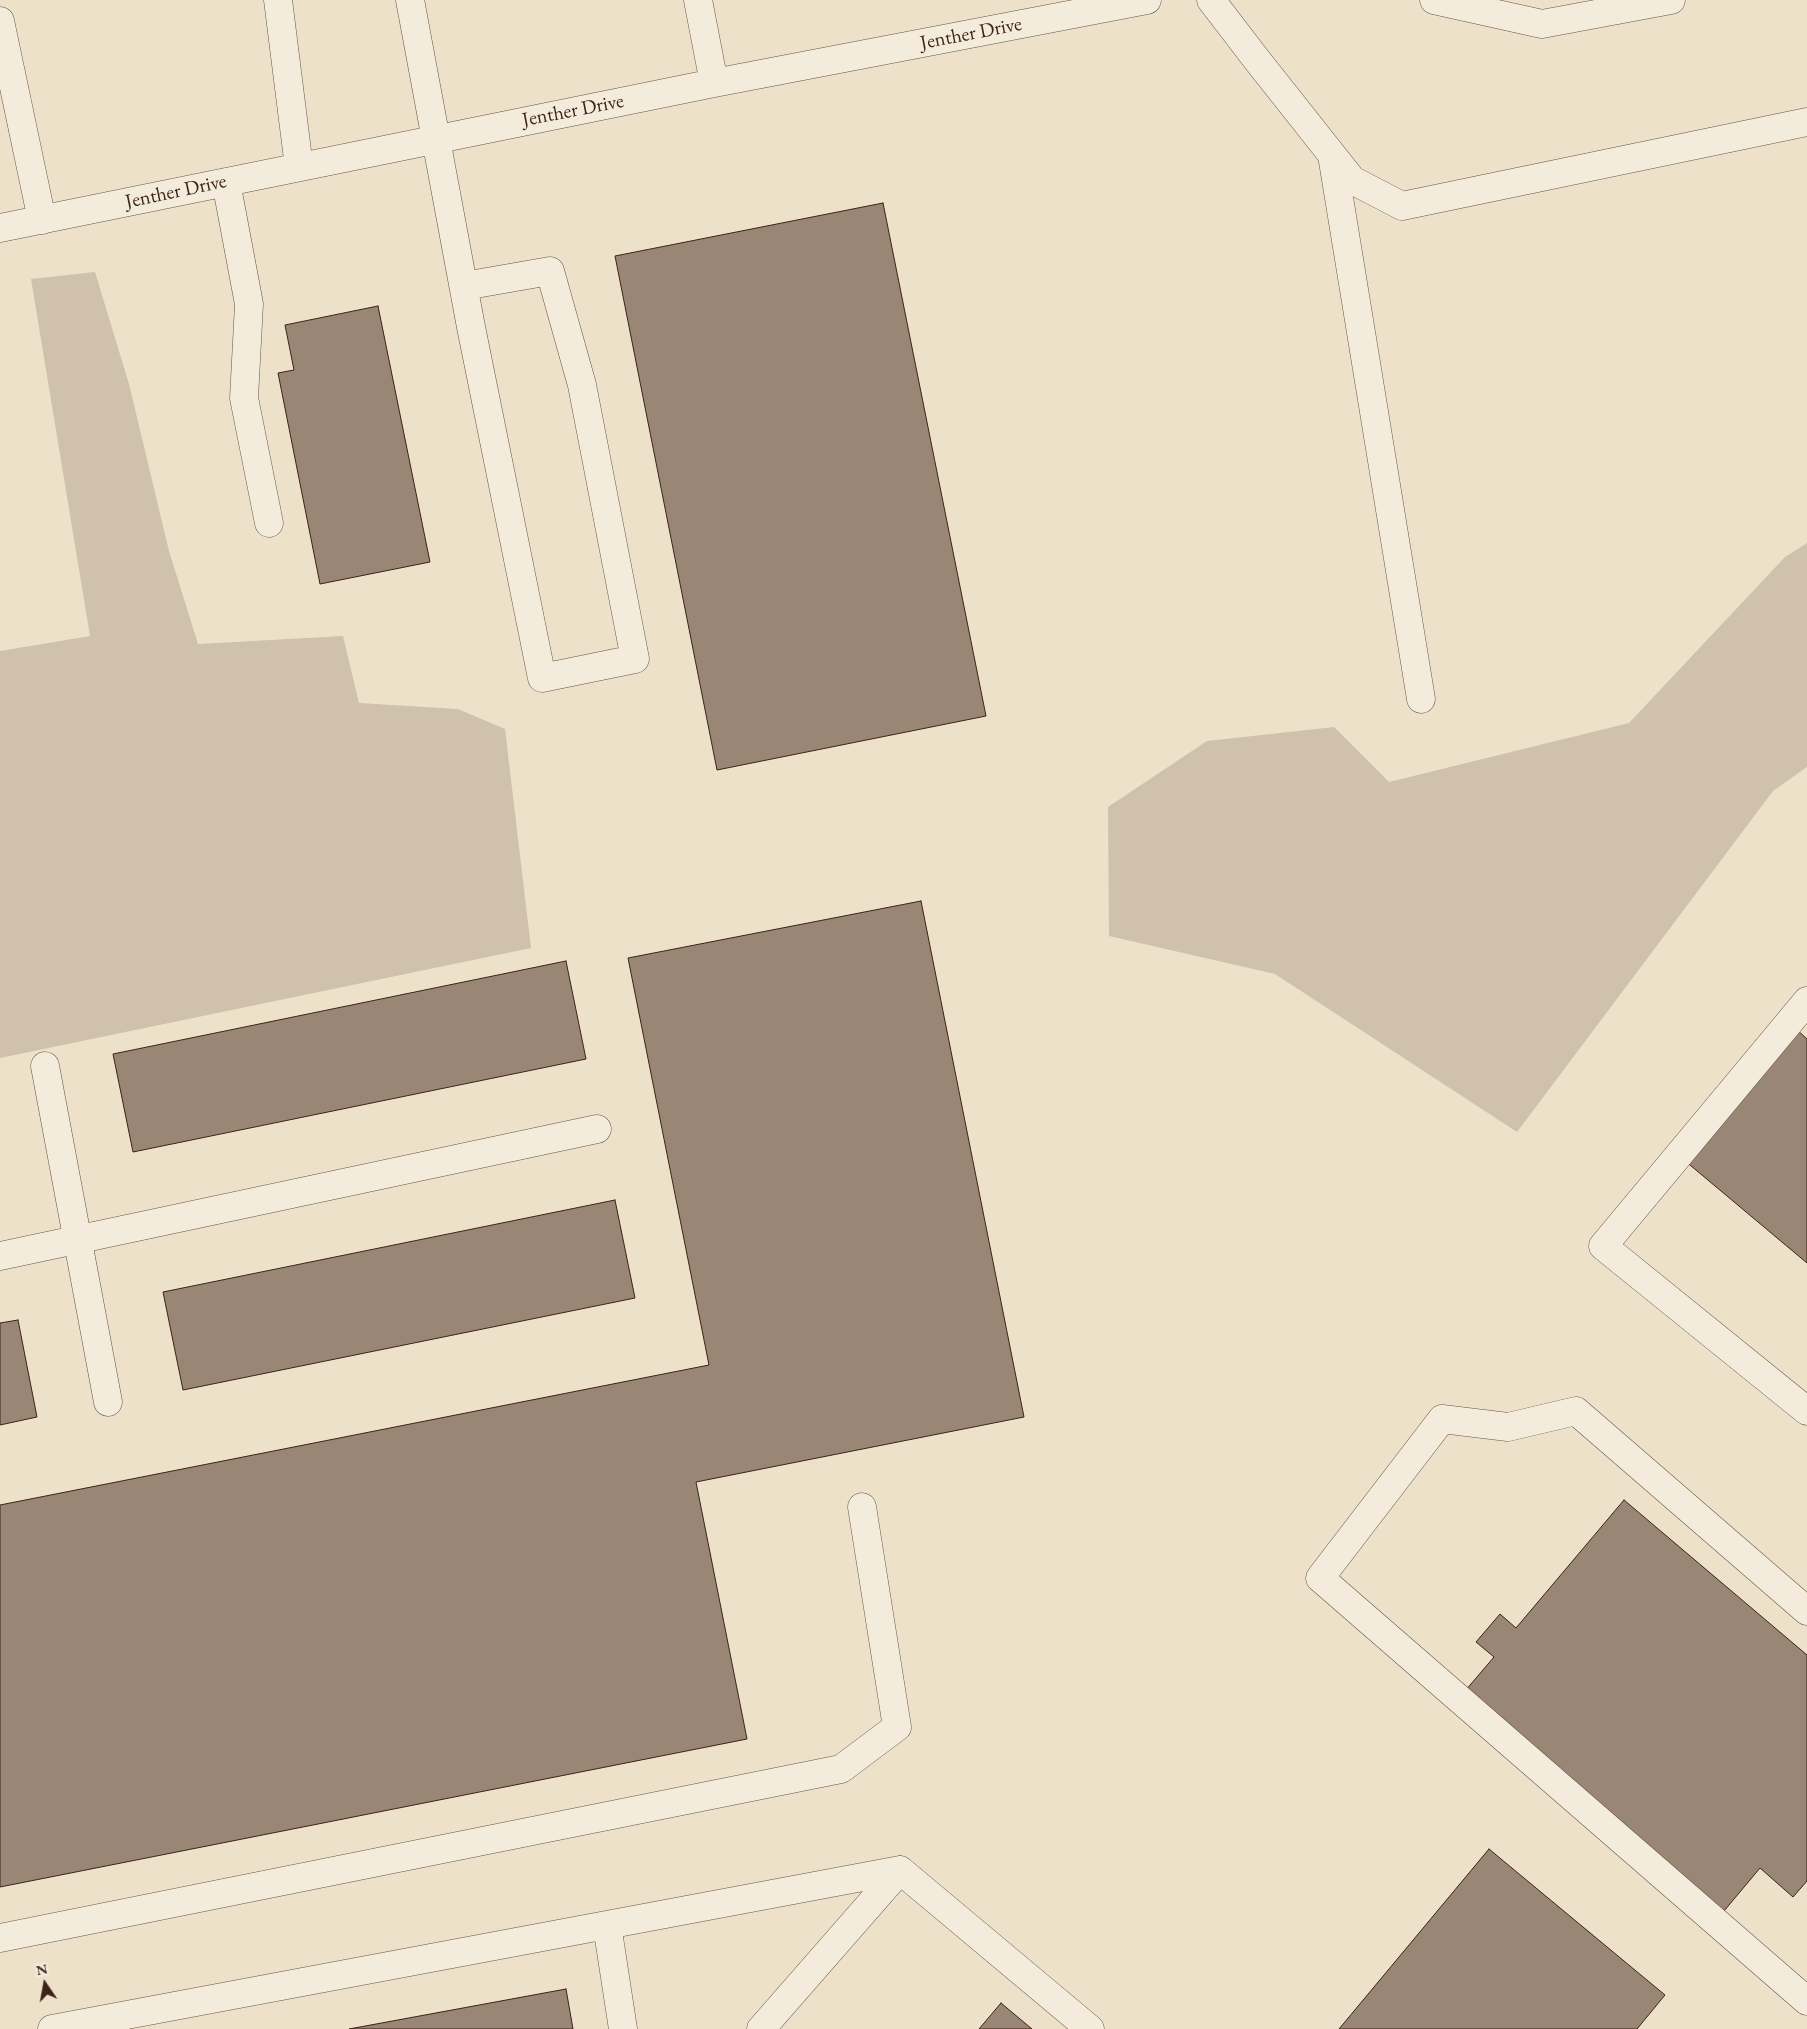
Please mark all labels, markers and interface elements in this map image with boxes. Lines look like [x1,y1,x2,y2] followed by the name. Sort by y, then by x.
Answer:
[918,12,1024,56] street label: Jenther Drive
[520,89,626,133] street label: Jenther Drive
[123,170,229,214] street label: Jenther Drive
[20,1959,70,2009] north arrow
[34,1959,49,1979] text: N

